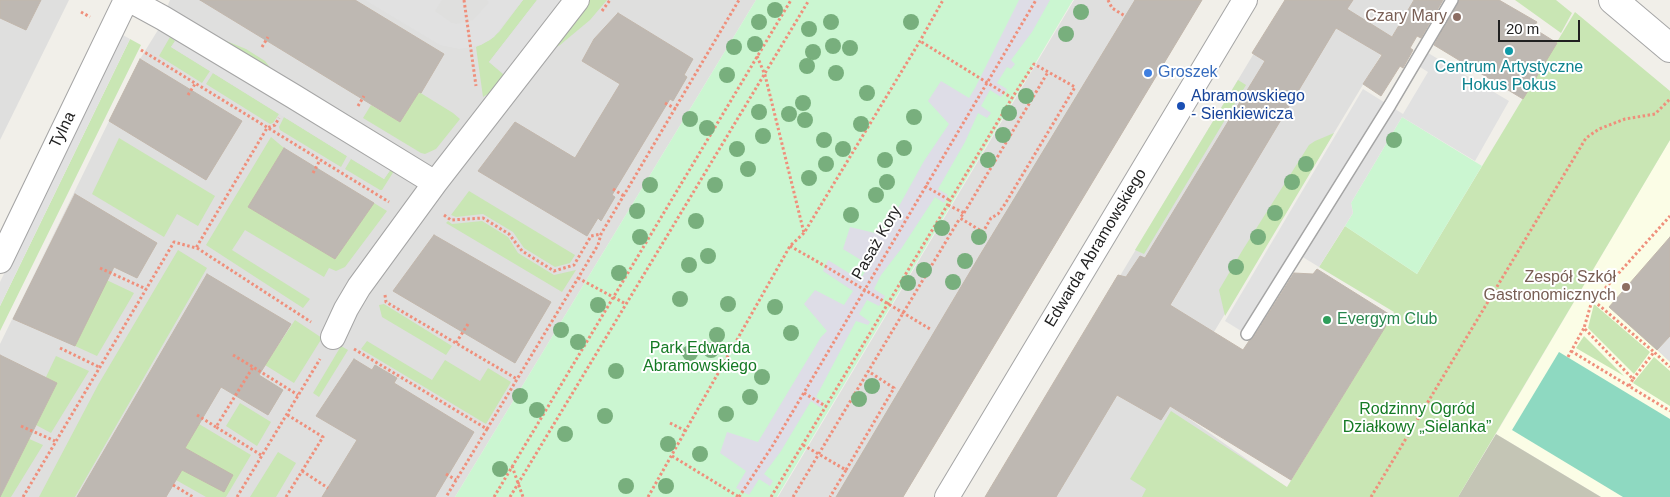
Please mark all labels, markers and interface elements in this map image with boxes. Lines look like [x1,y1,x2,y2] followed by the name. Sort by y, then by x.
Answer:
[1365,7,1447,27] place label: Czary Mary
[1500,10,1582,42] scale bar
[1451,11,1463,23] marker: Czary Mary
[1506,20,1539,37] text: 20 m
[1503,45,1515,57] marker: Centrum Artystyczne Hokus Pokus
[1435,58,1583,96] place label: Centrum Artystyczne Hokus Pokus
[1158,63,1218,83] place label: Groszek
[1142,67,1154,79] marker: Groszek
[1191,87,1305,125] place label: Abramowskiego - Sienkiewicza
[1175,100,1187,112] marker: Abramowskiego - Sienkiewicza
[46,109,80,151] street label: Tylna
[1041,165,1151,331] street label: Edwarda Abramowskiego
[848,203,906,283] street label: Pasaż Kory
[1484,268,1616,306] place label: Zespół Szkół Gastronomicznych
[1620,281,1632,293] marker: Zespół Szkół Gastronomicznych
[1337,310,1437,330] place label: Evergym Club
[1321,314,1333,326] marker: Evergym Club
[643,339,757,377] park label: Park Edwarda Abramowskiego
[1343,400,1491,438] park label: Rodzinny Ogród Działkowy „Sielanka”

